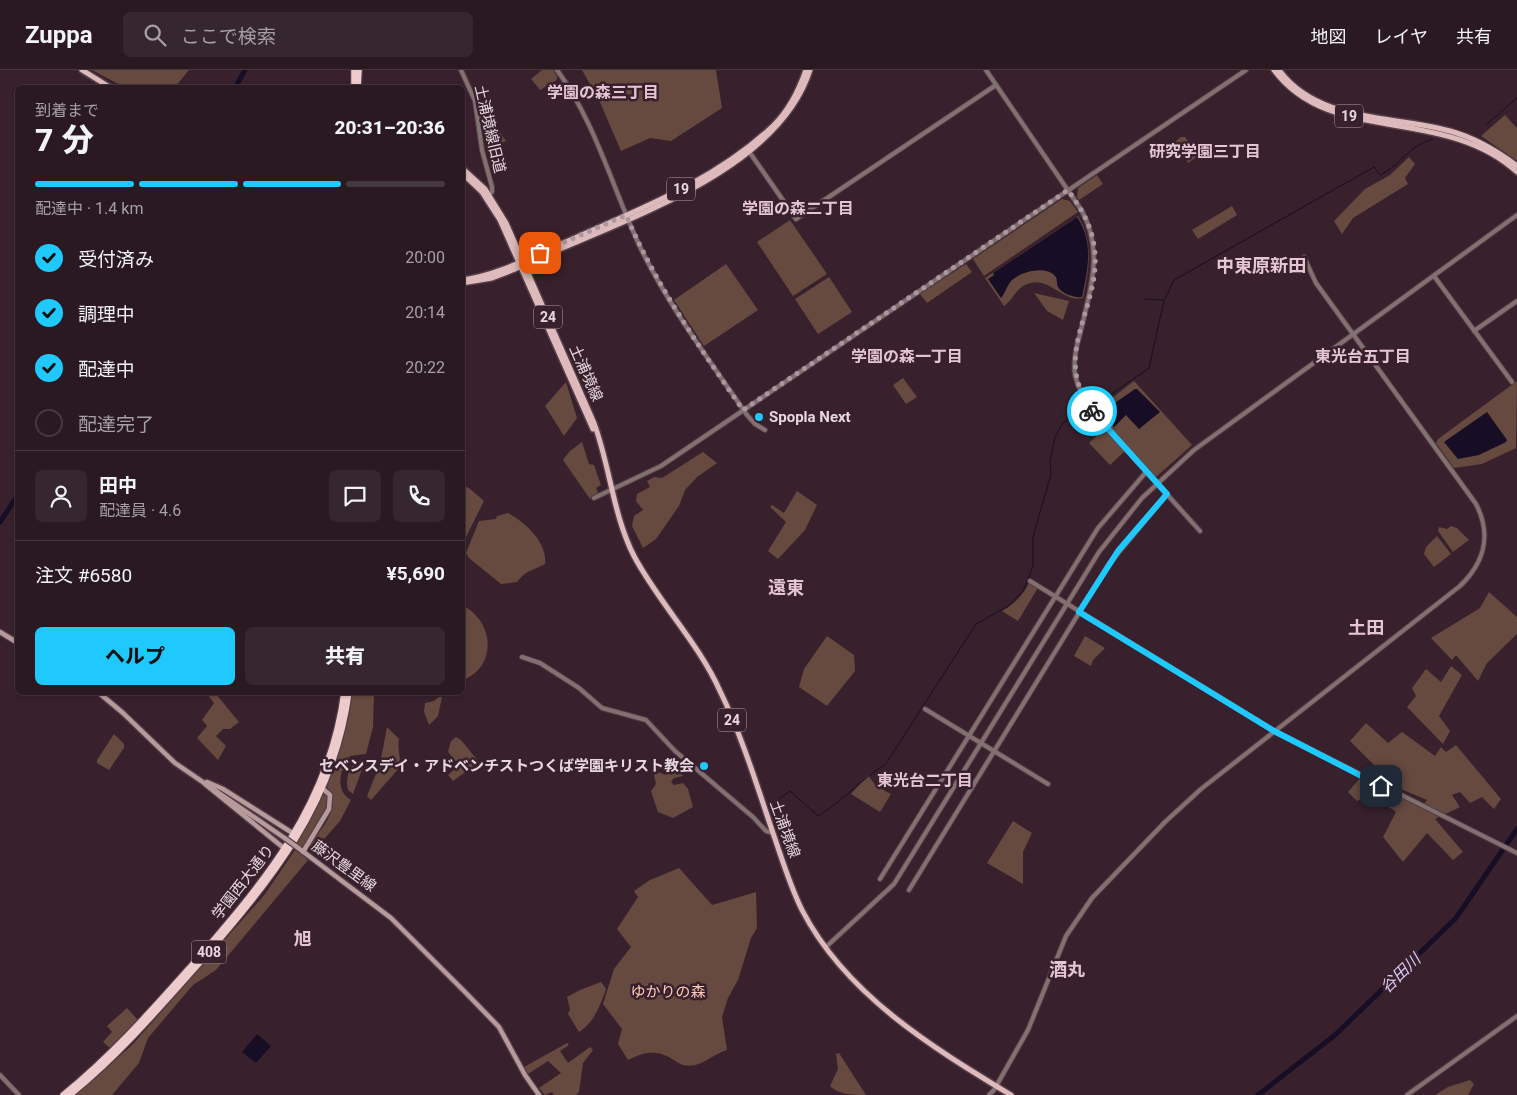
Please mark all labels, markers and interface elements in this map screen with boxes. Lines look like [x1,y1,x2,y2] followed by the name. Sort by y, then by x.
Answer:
[123,12,473,57] search box
[25,21,93,49] text: Zuppa
[141,21,169,49] icon: search
[181,25,276,48] text: ここで検索
[1311,26,1347,47] text: 地図
[1375,26,1428,47] text: レイヤ
[1456,26,1492,47] text: 共有
[471,83,509,175] street label: 土浦境線旧道
[547,83,659,102] district label: 学園の森三丁目
[35,101,99,120] text: 到着まで
[1335,104,1363,128] road number: 19
[334,116,445,139] text: 20:31–20:36
[35,121,93,159] text: 7 分
[1149,142,1261,161] district label: 研究学園三丁目
[667,178,695,200] road number: 19
[35,199,143,218] text: 配達中 · 1.4 km
[742,199,854,218] district label: 学園の森二丁目
[519,232,561,274] pin
[526,239,554,267] icon: bag
[35,244,63,272] icon: check
[78,248,154,271] text: 受付済み
[405,248,445,267] text: 20:00
[1216,255,1306,276] district label: 中東原新田
[35,299,63,327] icon: check
[78,303,135,326] text: 調理中
[405,303,445,322] text: 20:14
[534,306,562,328] road number: 24
[566,342,606,404] street label: 土浦境線
[851,347,963,366] district label: 学園の森一丁目
[1315,347,1411,366] district label: 東光台五丁目
[35,354,63,382] icon: check
[78,358,135,381] text: 配達中
[405,358,445,377] text: 20:22
[1067,386,1117,436] courier
[1078,397,1106,425] icon: bike
[769,408,851,426] place label: Spopla Next
[753,411,765,423] marker: Spopla Next
[78,413,154,436] text: 配達完了
[35,470,87,522] button: person
[329,470,381,522] button: chat
[393,470,445,522] button: phone
[99,474,137,497] text: 田中
[99,501,181,520] text: 配達員 · 4.6
[387,562,445,585] text: ¥5,690
[35,564,132,587] text: 注文 #6580
[768,577,804,598] district label: 遠東
[1348,617,1384,638] district label: 土田
[35,627,235,685] button: ヘルプ
[245,627,445,685] button: 共有
[718,708,746,732] road number: 24
[319,757,694,775] place label: セベンスデイ・アドベンチストつくば学園キリスト教会
[698,760,710,772] marker: セベンスデイ・アドベンチストつくば学園キリスト教会
[1360,765,1402,807] pin
[877,771,973,790] district label: 東光台二丁目
[1367,772,1395,800] icon: home
[766,798,804,860] street label: 土浦境線
[308,837,380,895] street label: 藤沢豊里線
[208,841,278,923] street label: 学園西大通り
[294,928,312,949] district label: 旭
[192,940,226,964] road number: 408
[1376,948,1426,997] water label: 谷田川
[1049,959,1085,980] district label: 酒丸
[630,983,706,1001] park label: ゆかりの森

